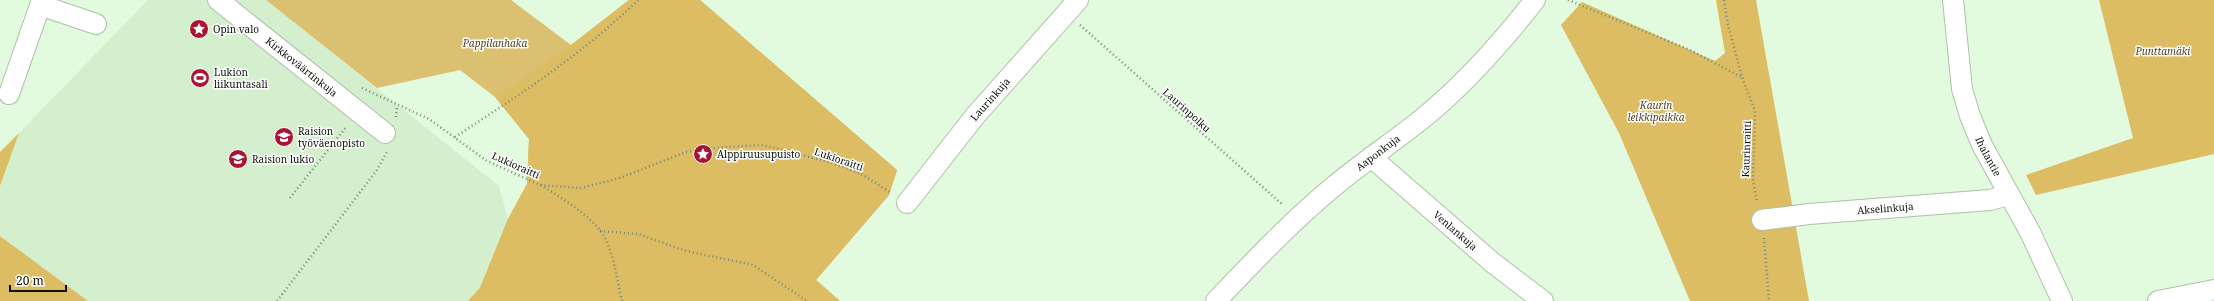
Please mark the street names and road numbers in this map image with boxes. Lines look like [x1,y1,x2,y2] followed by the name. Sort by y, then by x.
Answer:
[263,34,341,100] street label: Kirkkoväärtinkuja
[967,74,1013,124] street label: Laurinkuja
[1160,85,1214,136] street label: Laurinpolku
[1738,120,1754,178] street label: Kaurinraitti
[1353,131,1403,174] street label: Aaponkuja
[1972,134,2005,179] street label: Ihalantie
[813,144,866,174] street label: Lukioraitti
[490,148,543,182] street label: Lukioraitti
[1857,199,1914,217] street label: Akselinkuja
[1431,207,1481,254] street label: Venlankuja

